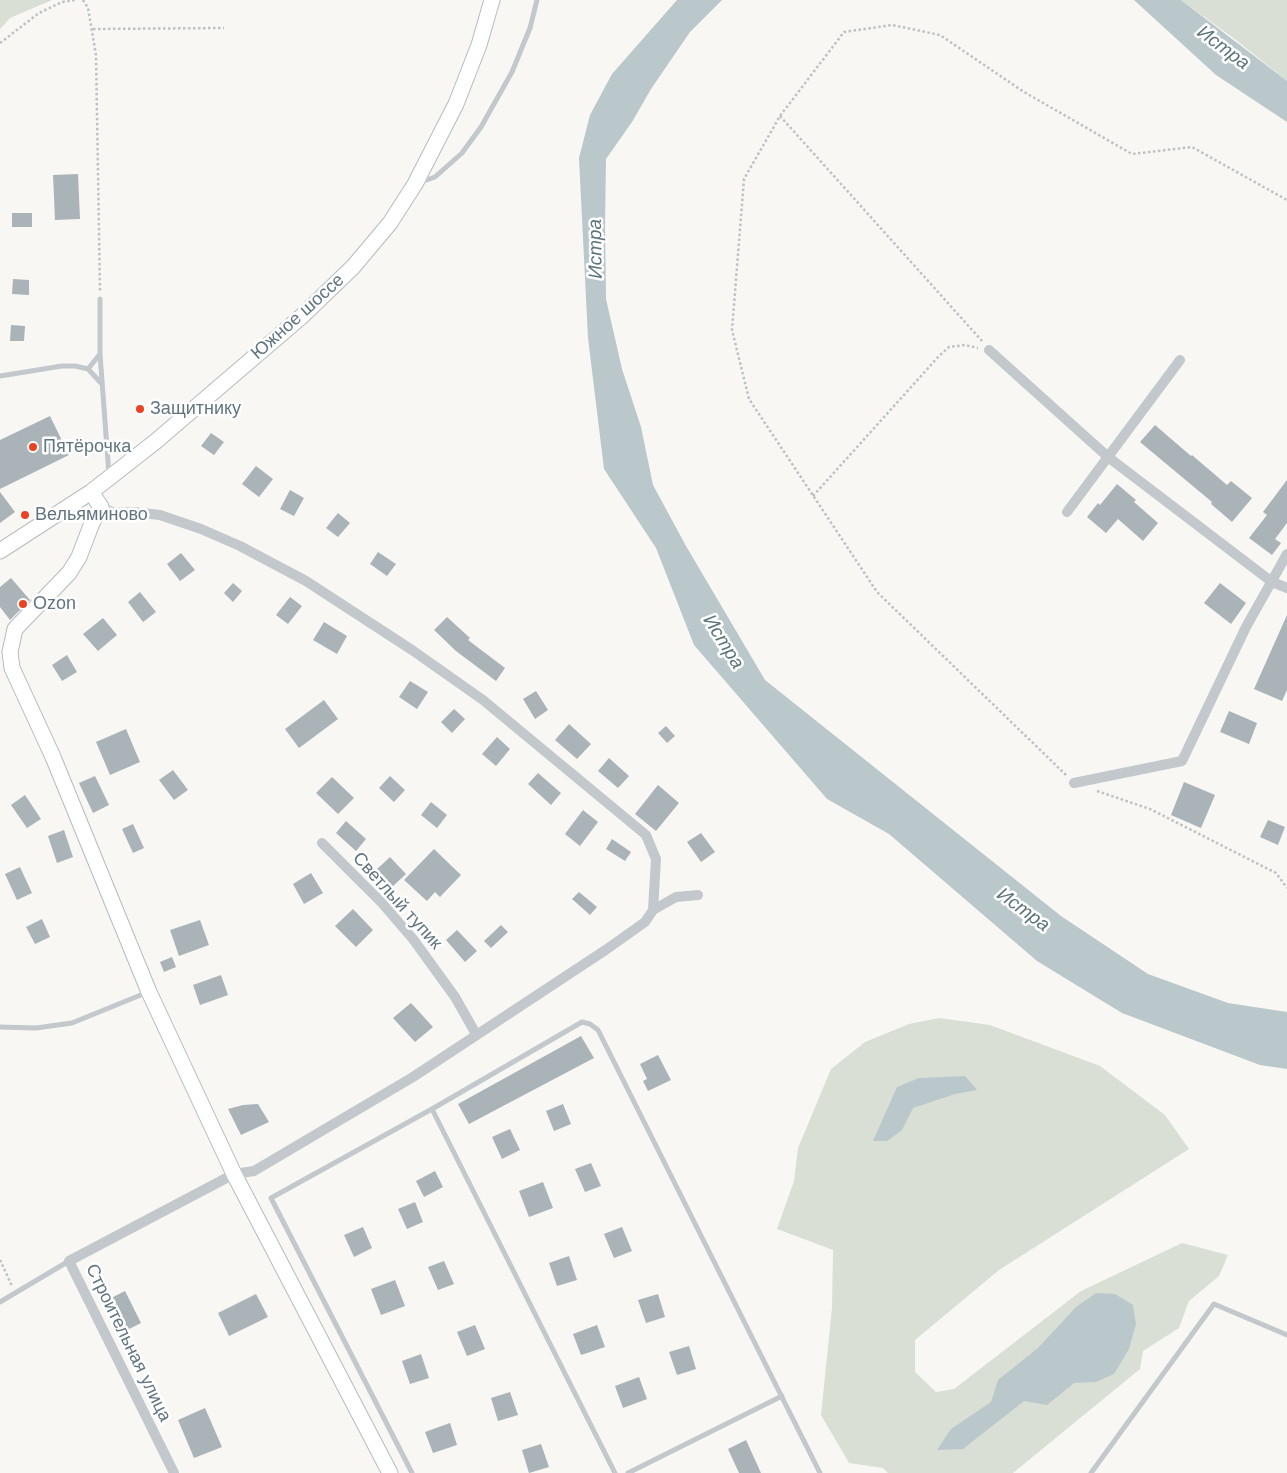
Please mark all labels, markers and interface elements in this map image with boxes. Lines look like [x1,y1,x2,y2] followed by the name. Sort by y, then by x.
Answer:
[1192,21,1254,75] water label: Истра
[584,219,608,279] water label: Истра
[247,270,349,364] street label: Южное шоссе
[150,398,241,420] place label: Защитнику
[134,403,146,415] marker: Защитнику
[43,436,131,458] place label: Пятёрочка
[27,441,39,453] marker: Пятёрочка
[35,504,148,526] place label: Вельяминово
[19,509,31,521] marker: Вельяминово
[33,593,76,615] place label: Ozon
[17,598,29,610] marker: Ozon
[697,611,749,673] water label: Истра
[348,848,446,954] street label: Светлый тупик
[992,883,1054,937] water label: Истра
[80,1261,176,1425] street label: Строительная улица

